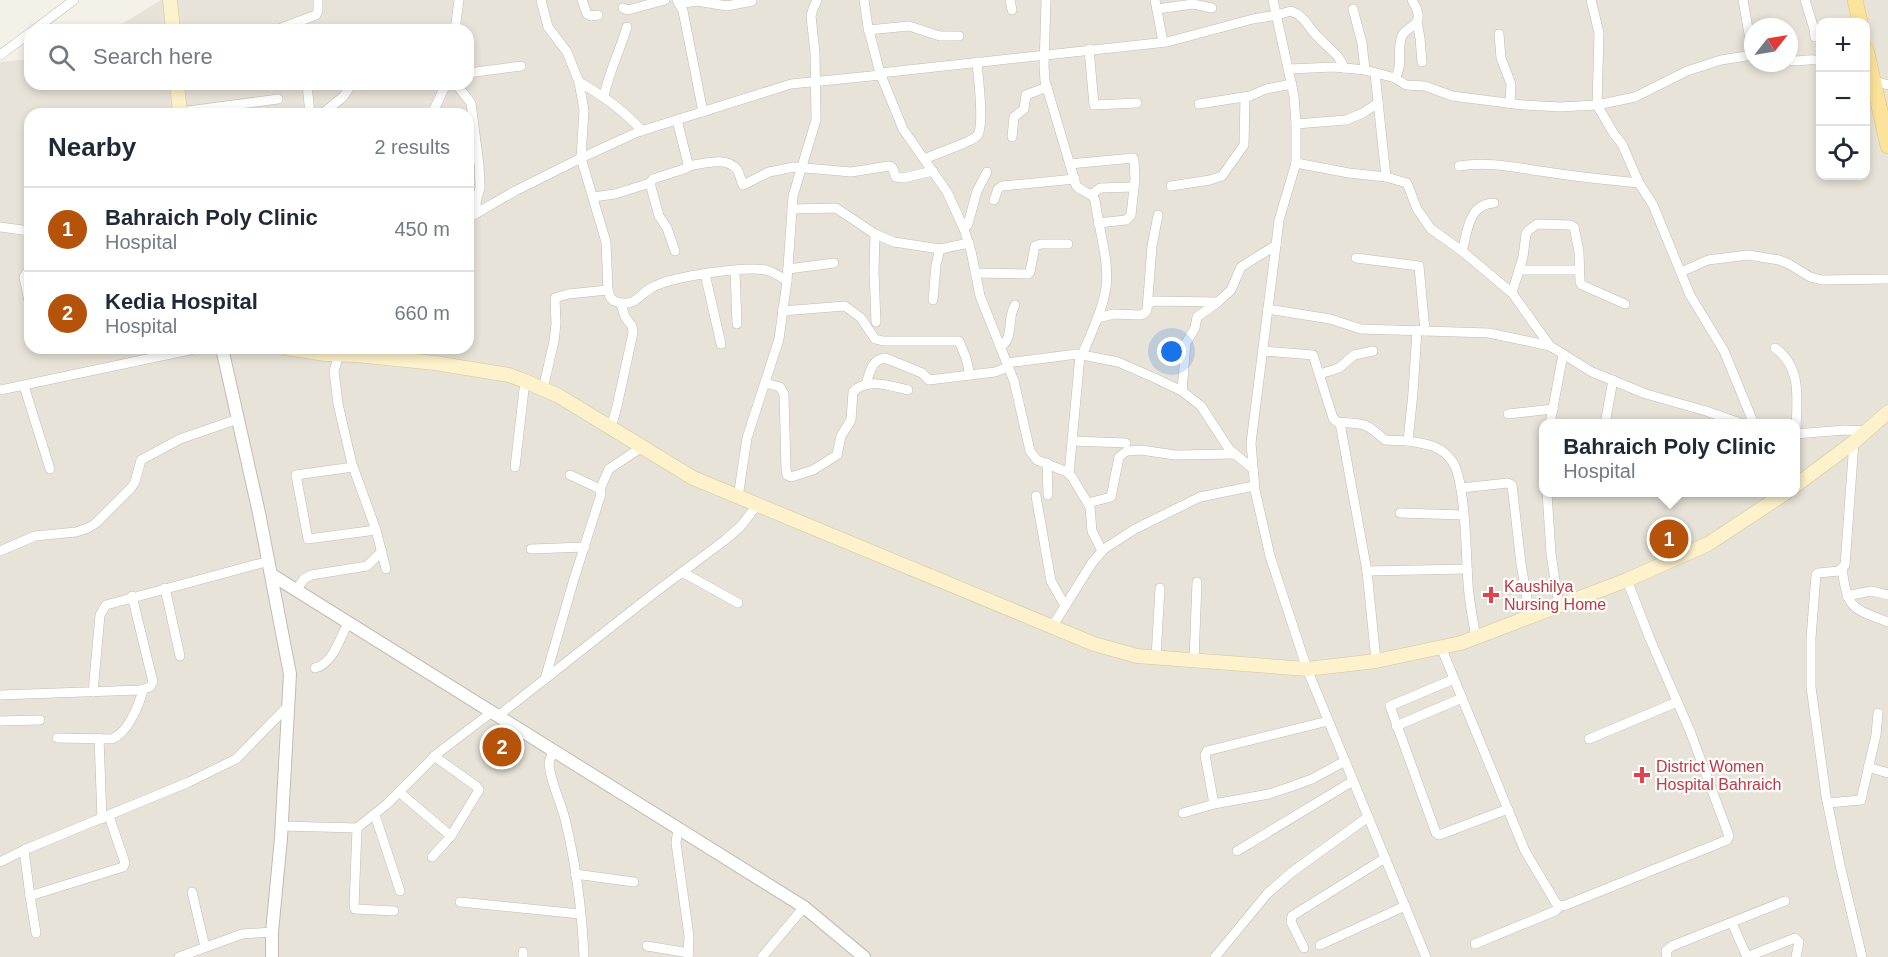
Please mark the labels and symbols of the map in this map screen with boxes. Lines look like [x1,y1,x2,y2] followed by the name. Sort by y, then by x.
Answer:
[1744,18,1798,72] north arrow
[1157,337,1186,366] your location
[1650,516,1688,562] pin: 1
[1504,578,1606,613] place label: Kaushilya Nursing Home
[1482,586,1500,604] marker: Kaushilya Nursing Home
[482,724,522,770] pin: 2
[1656,758,1781,793] place label: District Women Hospital Bahraich
[1633,766,1651,784] marker: District Women Hospital Bahraich

